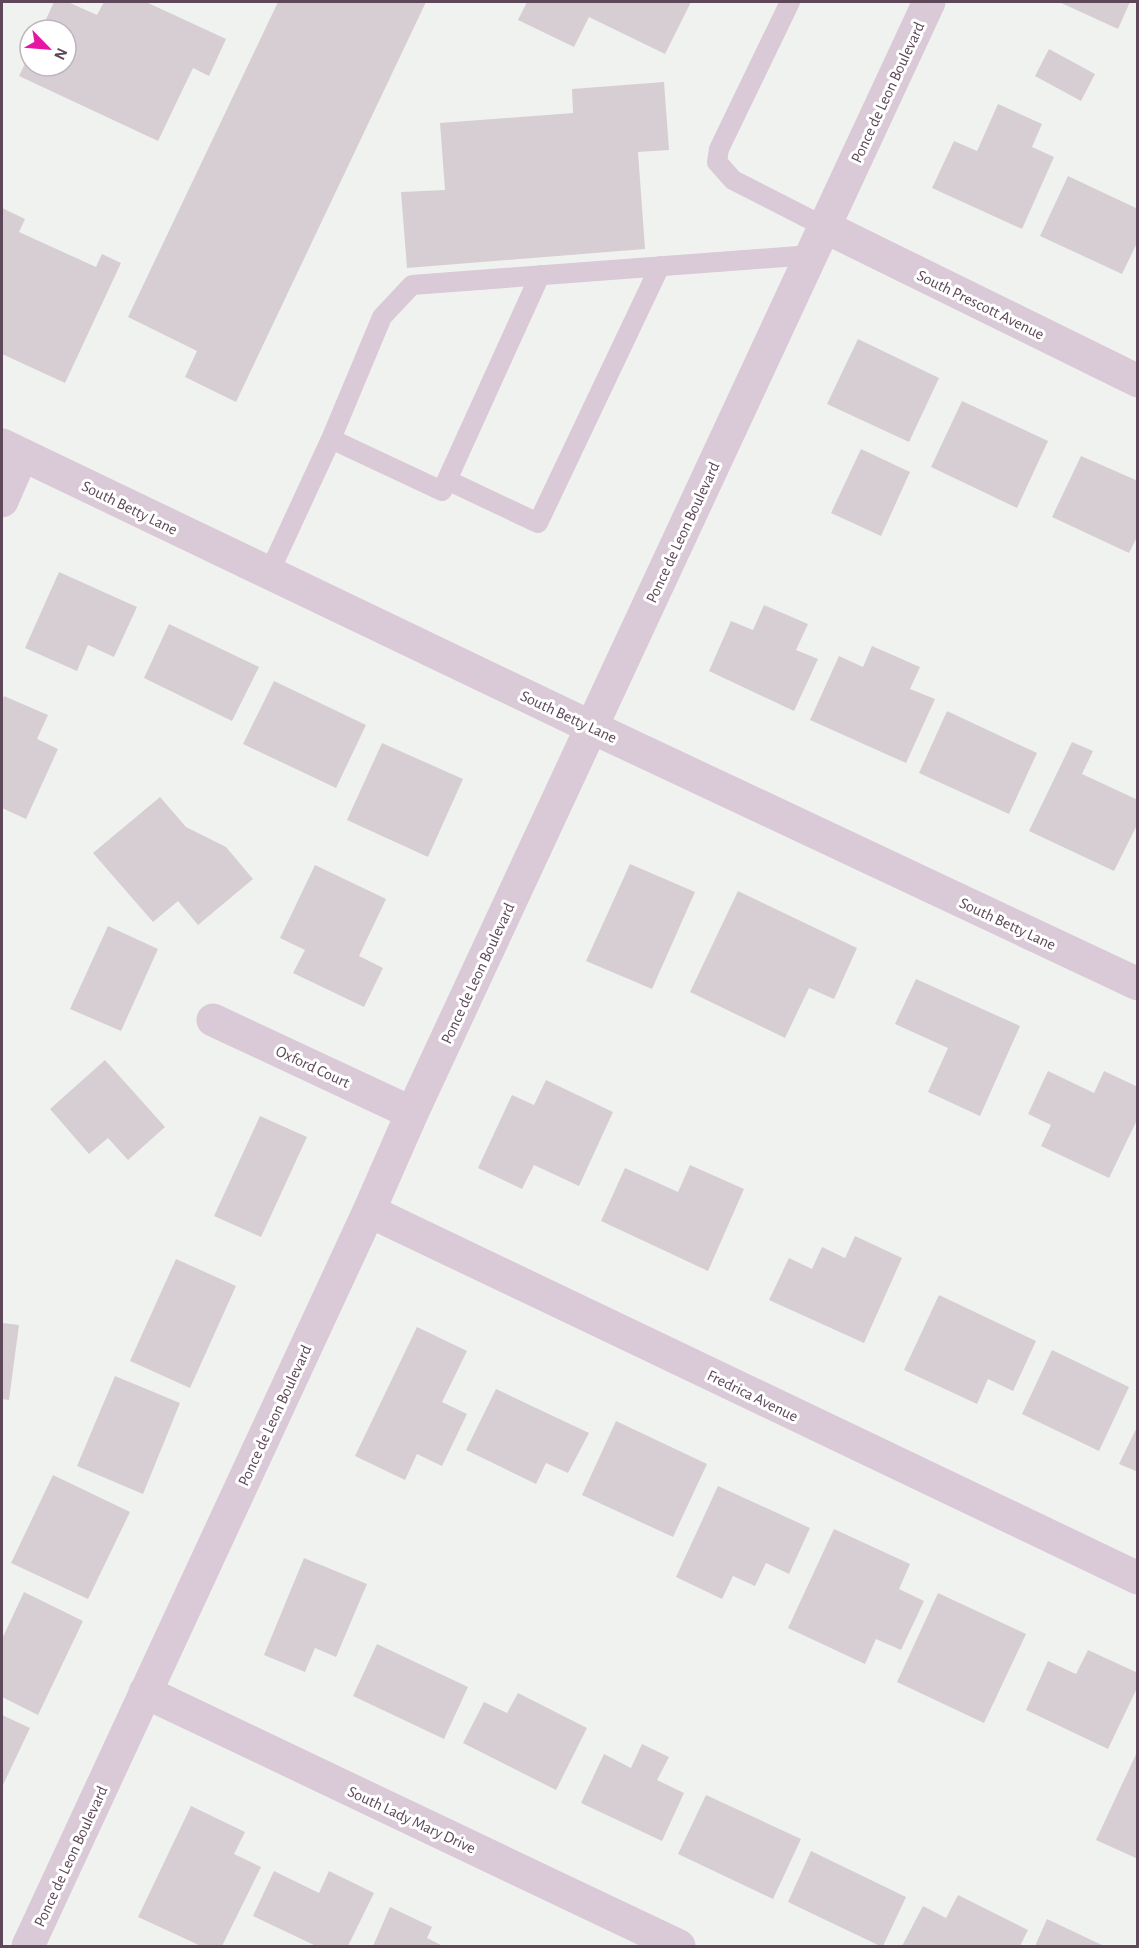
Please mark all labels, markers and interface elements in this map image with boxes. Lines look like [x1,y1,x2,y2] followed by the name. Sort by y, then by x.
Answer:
[18,18,78,78] north arrow
[848,20,928,165] street label: Ponce de Leon Boulevard
[51,45,70,62] text: N
[914,267,1047,343] street label: South Prescott Avenue
[643,460,723,605] street label: Ponce de Leon Boulevard
[79,478,180,539] street label: South Betty Lane
[517,688,619,747] street label: South Betty Lane
[956,895,1058,954] street label: South Betty Lane
[438,901,518,1046] street label: Ponce de Leon Boulevard
[273,1043,352,1091] street label: Oxford Court
[235,1343,315,1488] street label: Ponce de Leon Boulevard
[705,1367,801,1425] street label: Fredrica Avenue
[345,1783,478,1857] street label: South Lady Mary Drive
[31,1784,111,1929] street label: Ponce de Leon Boulevard

